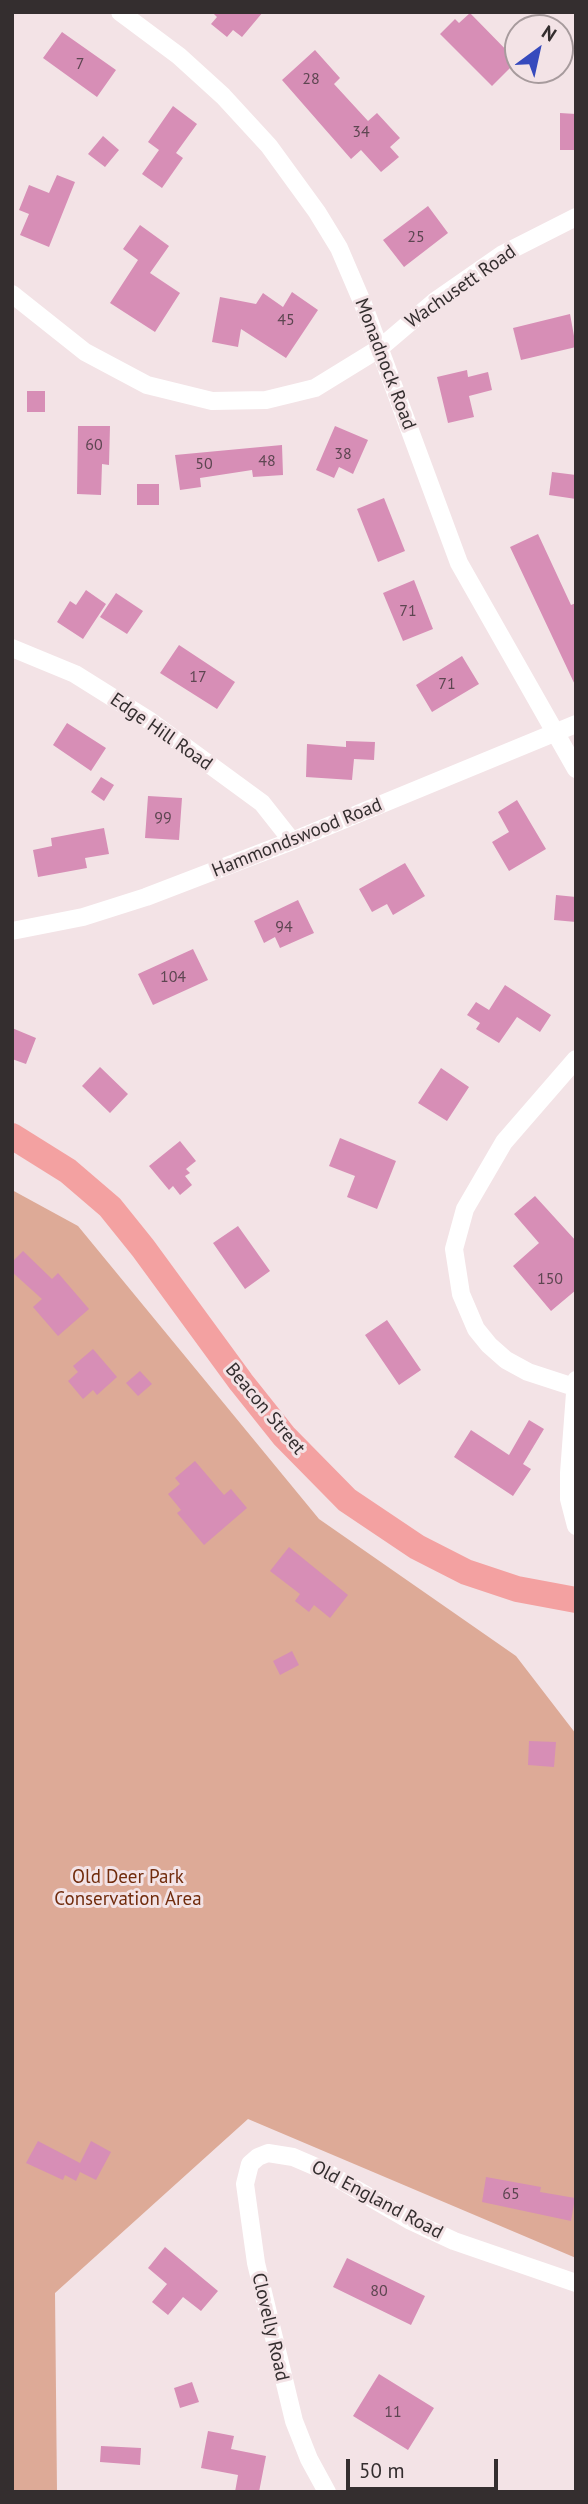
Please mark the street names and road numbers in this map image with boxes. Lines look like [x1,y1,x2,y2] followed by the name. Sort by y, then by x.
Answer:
[401,241,521,333] street label: Wachusett Road
[349,295,421,433] street label: Monadnock Road
[105,688,217,776] street label: Edge Hill Road
[209,793,385,883] street label: Hammondswood Road
[220,1359,310,1459] street label: Beacon Street
[307,2156,447,2244] street label: Old England Road
[246,2271,294,2383] street label: Clovelly Road

